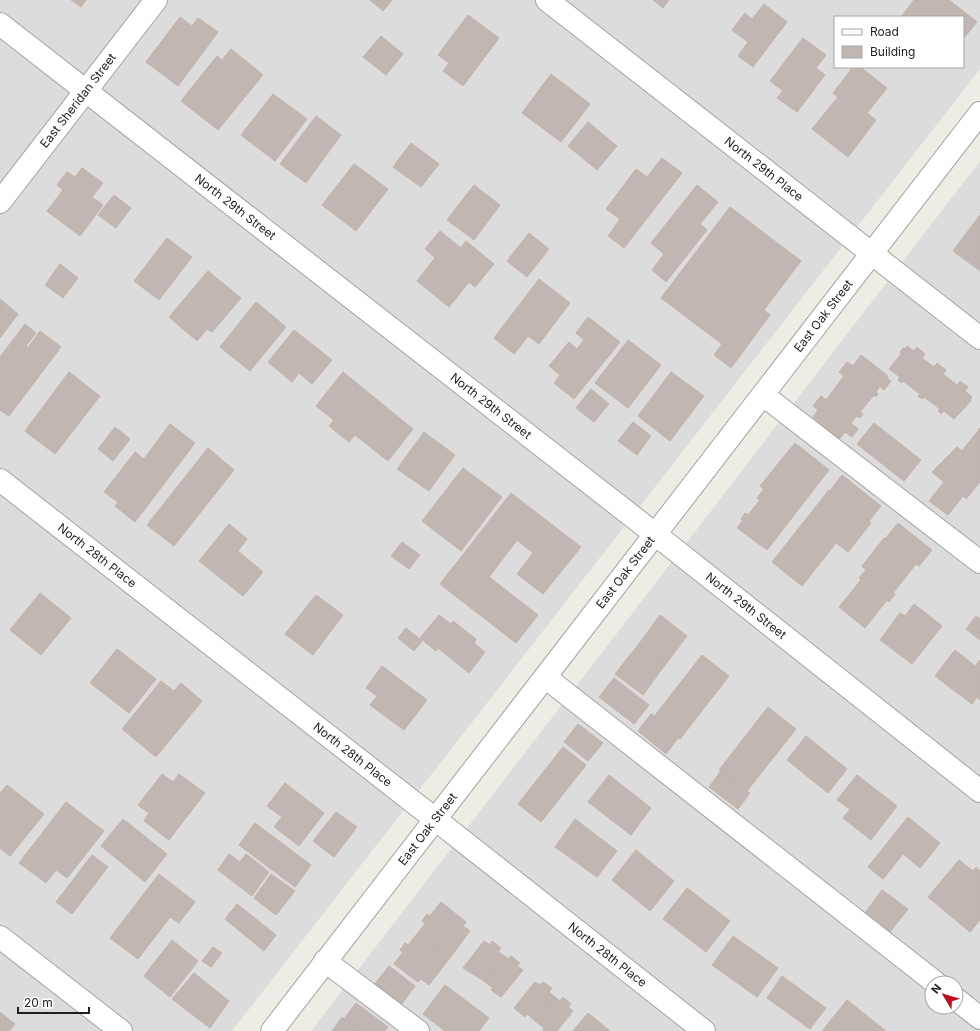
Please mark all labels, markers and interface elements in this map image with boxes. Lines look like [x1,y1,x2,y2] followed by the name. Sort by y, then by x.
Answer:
[834,16,964,68] legend
[870,24,899,39] text: Road
[870,44,915,59] text: Building
[37,50,119,151] street label: East Sheridan Street
[722,133,807,204] street label: North 29th Place
[192,170,279,243] street label: North 29th Street
[790,276,856,355] street label: East Oak Street
[448,370,535,442] street label: North 29th Street
[55,520,140,591] street label: North 28th Place
[593,533,658,611] street label: East Oak Street
[703,569,790,642] street label: North 29th Street
[311,719,395,790] street label: North 28th Place
[395,790,460,868] street label: East Oak Street
[565,919,650,990] street label: North 28th Place
[924,975,964,1015] north arrow
[928,981,944,996] text: N
[18,989,89,1015] scale bar
[24,995,53,1010] text: 20 m

